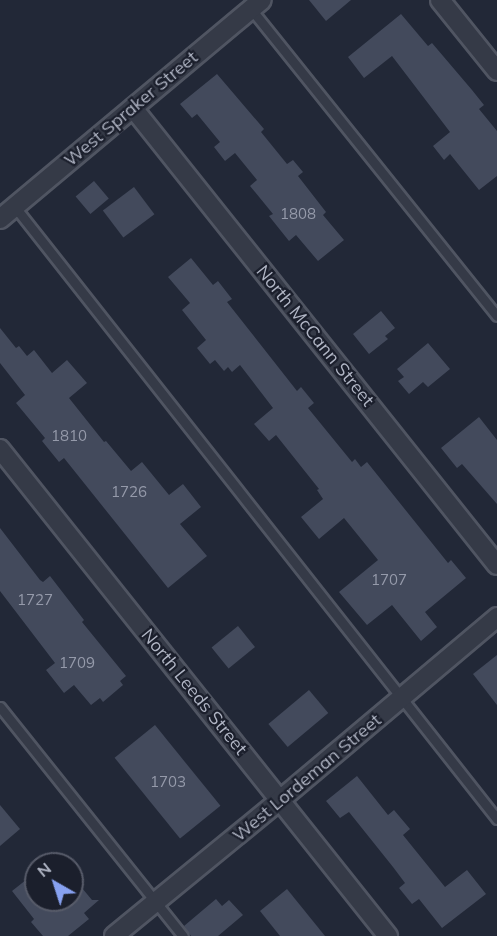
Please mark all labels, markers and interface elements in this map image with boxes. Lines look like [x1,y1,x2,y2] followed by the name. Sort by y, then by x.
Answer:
[60,47,202,171] street label: West Spraker Street
[280,205,316,223] house number: 1808
[252,261,378,411] street label: North McCann Street
[51,427,87,445] house number: 1810
[111,483,147,501] house number: 1726
[371,571,407,589] house number: 1707
[17,591,53,609] house number: 1727
[137,625,251,759] street label: North Leeds Street
[59,654,95,672] house number: 1709
[228,710,386,846] street label: West Lordeman Street
[150,773,186,791] house number: 1703
[24,852,84,912] north arrow
[33,858,55,881] text: N

